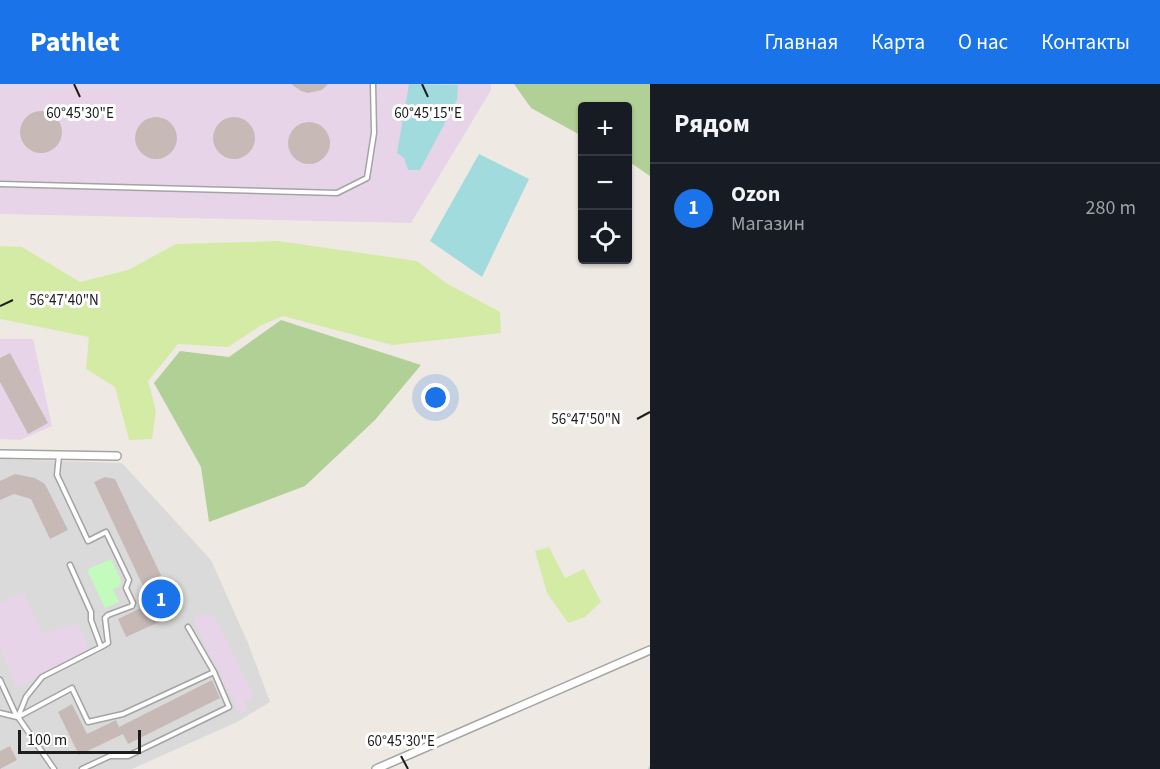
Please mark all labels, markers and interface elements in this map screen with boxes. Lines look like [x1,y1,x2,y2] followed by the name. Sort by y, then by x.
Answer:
[30,22,120,62] text: Pathlet
[765,27,838,57] text: Главная
[871,27,925,57] text: Карта
[958,27,1008,57] text: О нас
[1041,27,1130,57] text: Контакты
[578,102,632,264] map controls
[578,102,632,156] button: +
[46,103,114,124] text: 60°45'30"E
[394,103,462,124] text: 60°45'15"E
[674,105,750,142] text: Рядом
[578,156,632,210] button: −
[731,178,780,210] text: Ozon
[688,194,699,222] text: 1
[1086,194,1136,222] text: 280 m
[578,210,632,264] button: locate
[731,210,805,238] text: Магазин
[29,290,99,311] text: 56°47'40"N
[421,383,450,412] your location
[551,409,621,430] text: 56°47'50"N
[142,576,180,622] pin: 1
[18,727,141,754] scale bar
[27,729,67,751] text: 100 m
[367,731,435,752] text: 60°45'30"E

